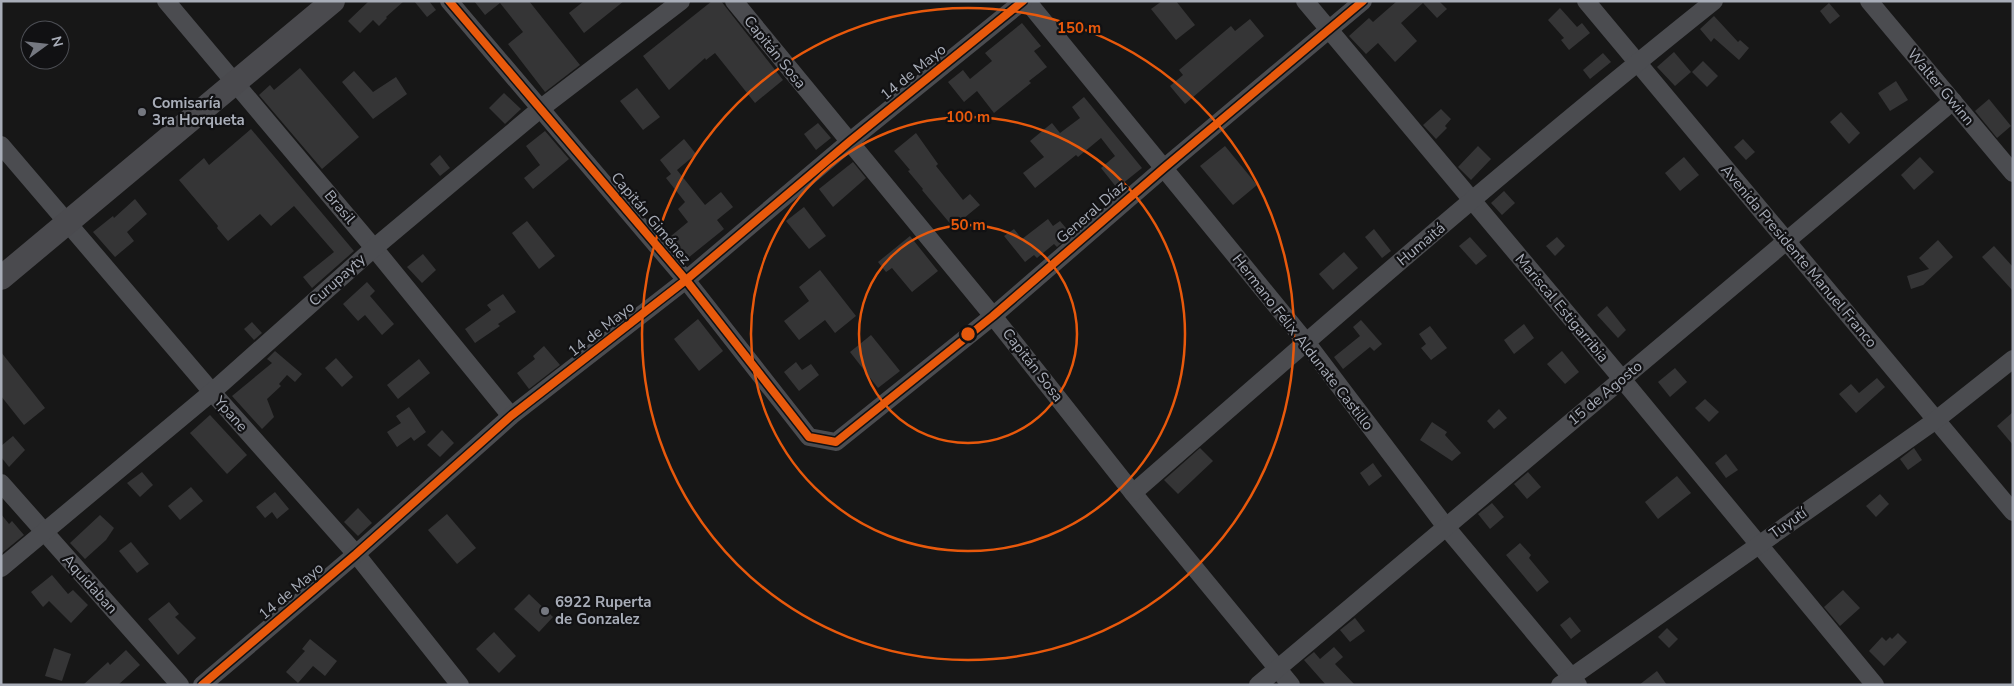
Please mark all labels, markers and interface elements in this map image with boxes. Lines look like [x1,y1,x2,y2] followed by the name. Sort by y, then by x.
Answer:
[739,11,811,93] street label: Capitán Sosa
[1057,18,1101,38] text: 150 m
[20,20,70,70] north arrow
[47,34,68,49] text: N
[876,39,950,105] street label: 14 de Mayo
[1903,44,1979,130] street label: Walter Gwinn
[152,93,245,130] place label: Comisaría 3ra Horqueta
[136,106,148,118] marker: Comisaría 3ra Horqueta
[946,107,990,127] text: 100 m
[1716,160,1882,352] street label: Avenida Presidente Manuel Franco
[607,168,695,268] street label: Capitán Giménez
[1052,176,1130,248] street label: General Díaz
[320,186,360,229] street label: Brasil
[950,215,986,235] text: 50 m
[1393,218,1449,270] street label: Humaitá
[304,249,370,311] street label: Curupayty
[1228,250,1378,434] street label: Hermano Félix Aldunate Castillo
[1511,250,1613,366] street label: Mariscal Estigarribia
[564,297,638,361] street label: 14 de Mayo
[998,324,1068,406] street label: Capitán Sosa
[959,325,977,343] centre of rings
[1564,356,1646,430] street label: 15 de Agosto
[209,391,252,436] street label: Ypane
[1765,502,1812,543] street label: Tuyutí
[58,550,122,618] street label: Aquidaban
[254,558,328,624] street label: 14 de Mayo
[555,592,651,629] place label: 6922 Ruperta de Gonzalez
[539,605,551,617] marker: 6922 Ruperta de Gonzalez

